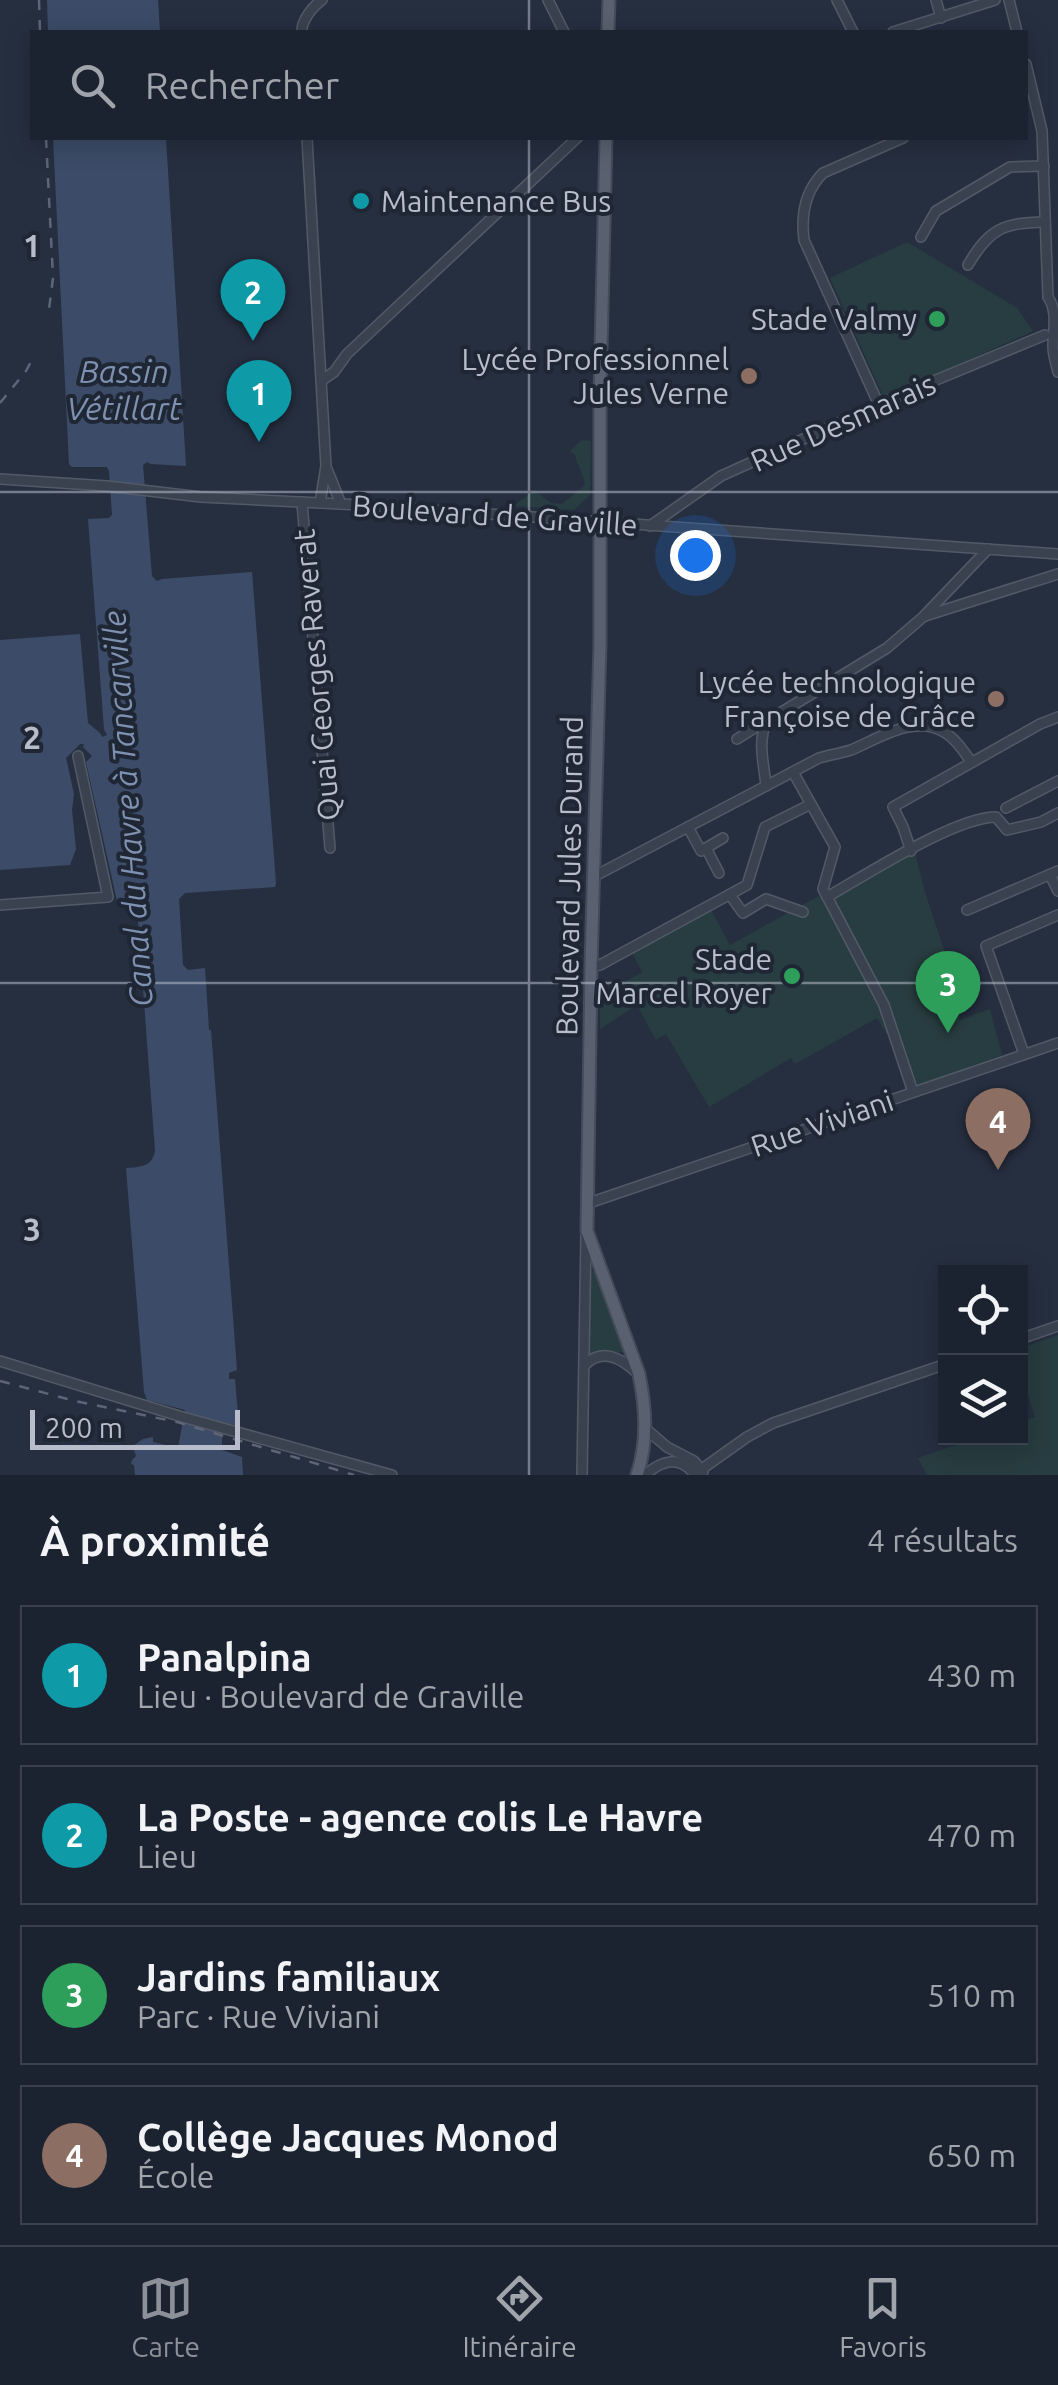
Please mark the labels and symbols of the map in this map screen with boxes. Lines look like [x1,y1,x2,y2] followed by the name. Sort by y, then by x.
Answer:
[381,184,611,218] place label: Maintenance Bus
[350,190,372,212] marker: Maintenance Bus
[23,227,41,263] text: 1
[220,258,286,341] pin: 2
[751,302,917,336] place label: Stade Valmy
[926,308,948,330] marker: Stade Valmy
[462,342,729,410] place label: Lycée Professionnel Jules Verne
[67,353,182,426] water label: Bassin Vétillart
[226,360,292,442] pin: 1
[738,365,760,387] marker: Lycée Professionnel Jules Verne
[745,366,941,478] street label: Rue Desmarais
[351,488,639,542] street label: Boulevard de Graville
[286,528,346,822] street label: Quai Georges Raverat
[670,530,721,581] your location
[95,610,159,1008] water label: Canal du Havre à Tancarville
[698,665,976,733] place label: Lycée technologique Françoise de Grâce
[985,688,1007,710] marker: Lycée technologique Françoise de Grâce
[549,716,589,1036] street label: Boulevard Jules Durand
[23,719,41,755] text: 2
[596,942,773,1010] place label: Stade Marcel Royer
[916,950,980,1033] pin: 3
[781,965,803,987] marker: Stade Marcel Royer
[746,1083,898,1163] street label: Rue Viviani
[966,1088,1030,1170] pin: 4
[23,1211,41,1247] text: 3
[30,1405,240,1450] scale bar

